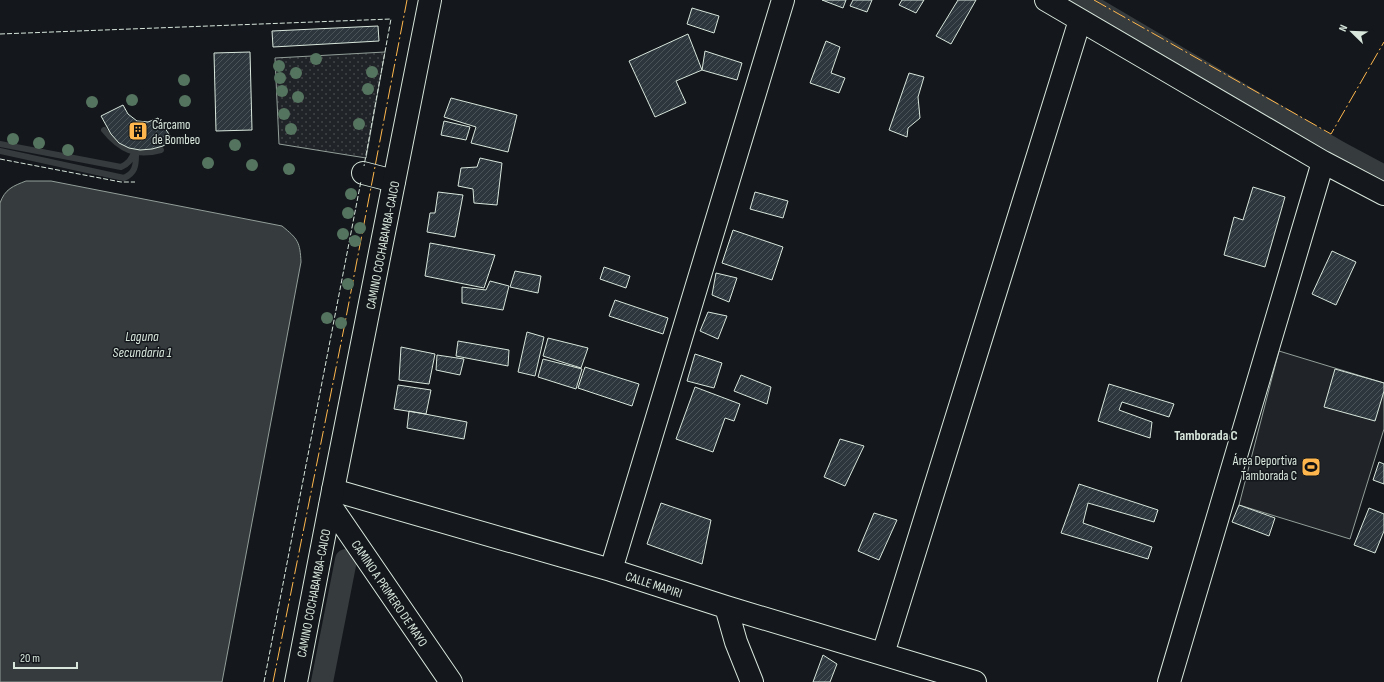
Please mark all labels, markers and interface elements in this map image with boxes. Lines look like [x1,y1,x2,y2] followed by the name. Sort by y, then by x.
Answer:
[1332,12,1372,52] north arrow
[1336,23,1350,34] text: N
[152,117,200,148] place label: Cárcamo de Bombeo
[127,120,149,142] building icon: Cárcamo de Bombeo
[363,180,403,311] street label: CAMINO COCHABAMBA-CAICO
[113,328,172,361] water label: Laguna Secundaria 1
[1174,427,1238,444] district label: Tamborada C
[1232,453,1297,484] place label: Área Deportiva Tamborada C
[1300,456,1322,478] sports icon: Área Deportiva Tamborada C
[294,528,334,659] street label: CAMINO COCHABAMBA-CAICO
[348,537,431,650] street label: CAMINO A PRIMERO DE MAYO
[623,568,684,602] street label: CALLE MAPIRI
[14,644,77,670] scale bar
[20,651,40,666] text: 20 m

